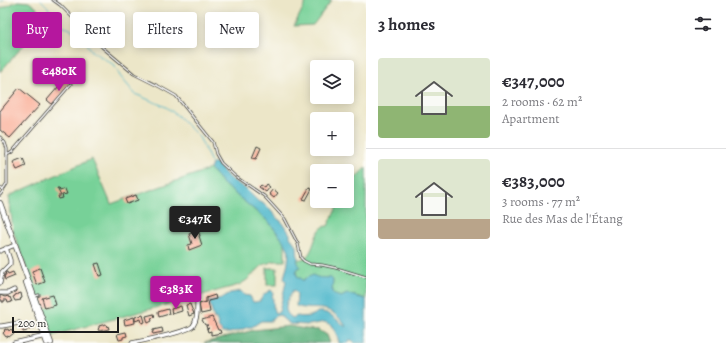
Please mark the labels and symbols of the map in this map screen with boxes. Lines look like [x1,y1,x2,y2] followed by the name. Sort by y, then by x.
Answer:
[31,58,87,92] pin: €480K
[167,206,223,240] pin: €347K
[148,276,204,310] pin: €383K
[12,315,119,334] scale bar

